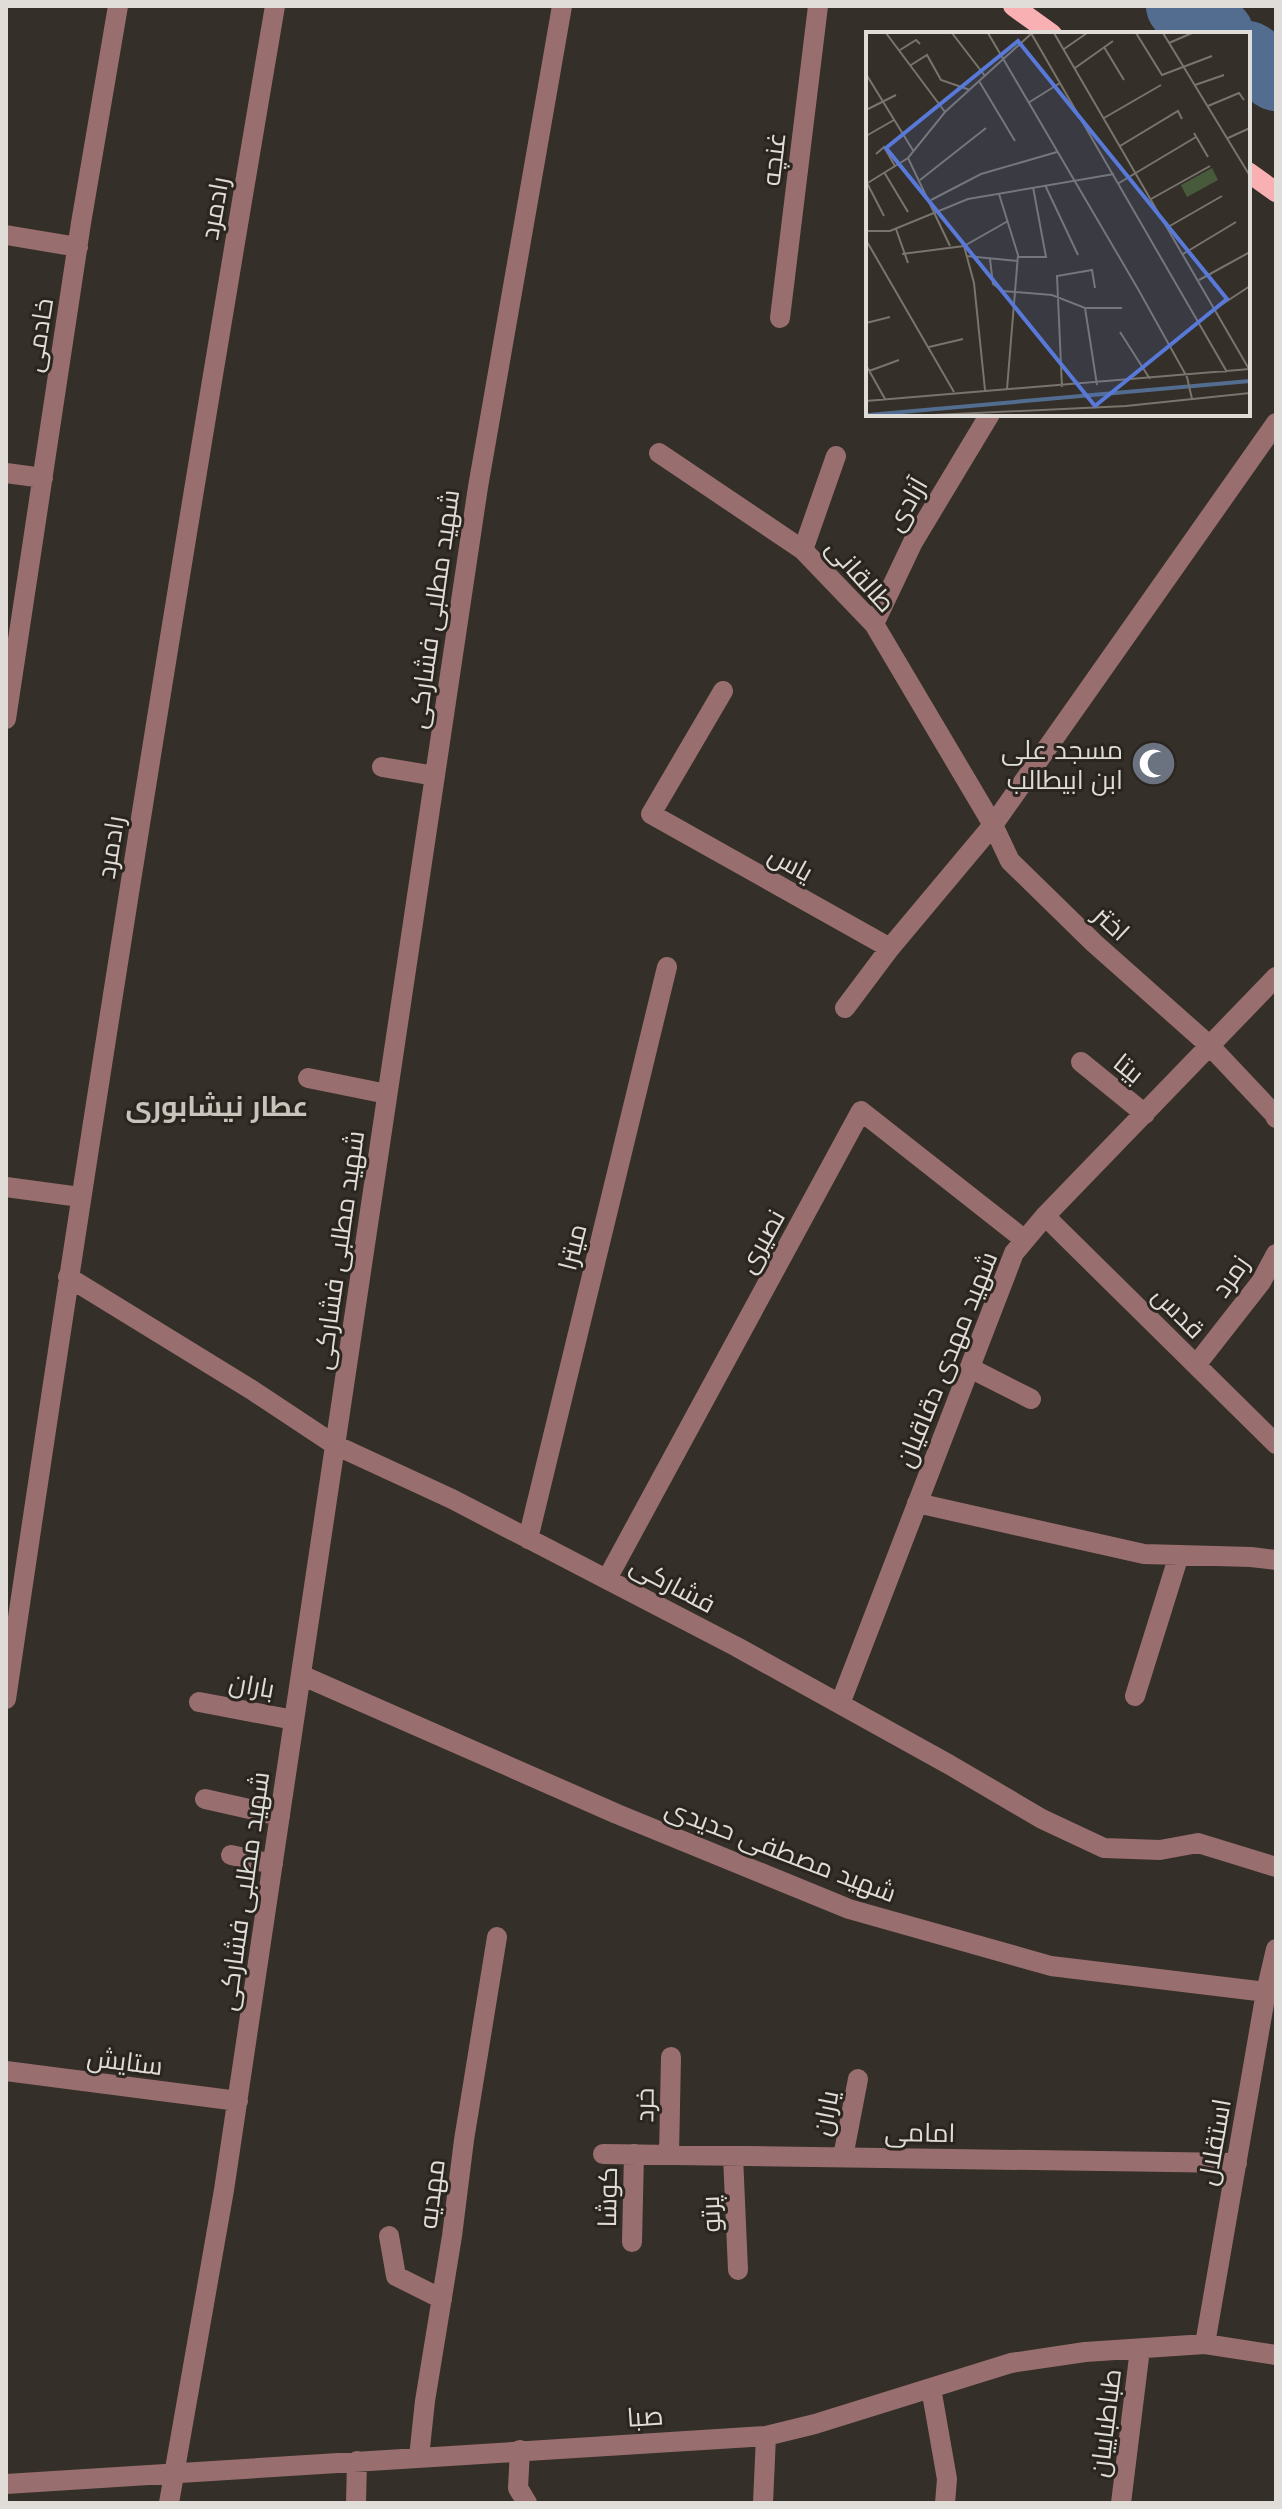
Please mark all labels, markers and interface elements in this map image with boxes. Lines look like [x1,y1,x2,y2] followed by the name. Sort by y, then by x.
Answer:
[866,32,1250,416] inset map
[753,130,794,188] street label: غنچه
[192,174,236,242] street label: رادمرد
[16,296,60,374] street label: خادمی
[878,471,934,537] street label: آزادی
[400,487,466,731] street label: شهید مطلبی فشارکی
[819,531,903,619] street label: طالقانی
[1001,733,1123,796] place label: مسجد علی ابن ابیطالب
[1130,740,1178,788] mosque icon: مسجد علی ابن ابیطالب
[89,813,131,881] street label: رادمرد
[763,837,819,889] street label: یاس
[1086,897,1137,948] street label: اختر
[1107,1046,1151,1090] street label: بیتا
[126,1088,308,1123] district label: عطار نیشابوری
[305,1128,371,1372] street label: شهید مطلبی فشارکی
[730,1203,792,1279] street label: نصیری
[550,1220,594,1274] street label: میترا
[888,1246,1004,1472] street label: شهید مهدی دقاقیان
[1204,1249,1256,1303] street label: زمرد
[1146,1279,1212,1345] street label: قدس
[625,1548,721,1620] street label: فشارکی
[227,1665,277,1705] street label: باران
[210,1769,276,2013] street label: شهید مطلبی فشارکی
[661,1791,901,1909] street label: شهید مصطفی حدیدی
[85,2040,165,2082] street label: ستایش
[627,2087,661,2123] street label: خرد
[804,2087,846,2139] street label: یاران
[1190,2096,1238,2188] street label: استقلال
[884,2115,956,2149] street label: امامی
[410,2157,452,2231] street label: مهدیه
[590,2166,624,2228] street label: کوشا
[693,2195,728,2233] street label: پرتو
[1082,2367,1128,2479] street label: طباطباییان
[626,2398,664,2434] street label: صبا

